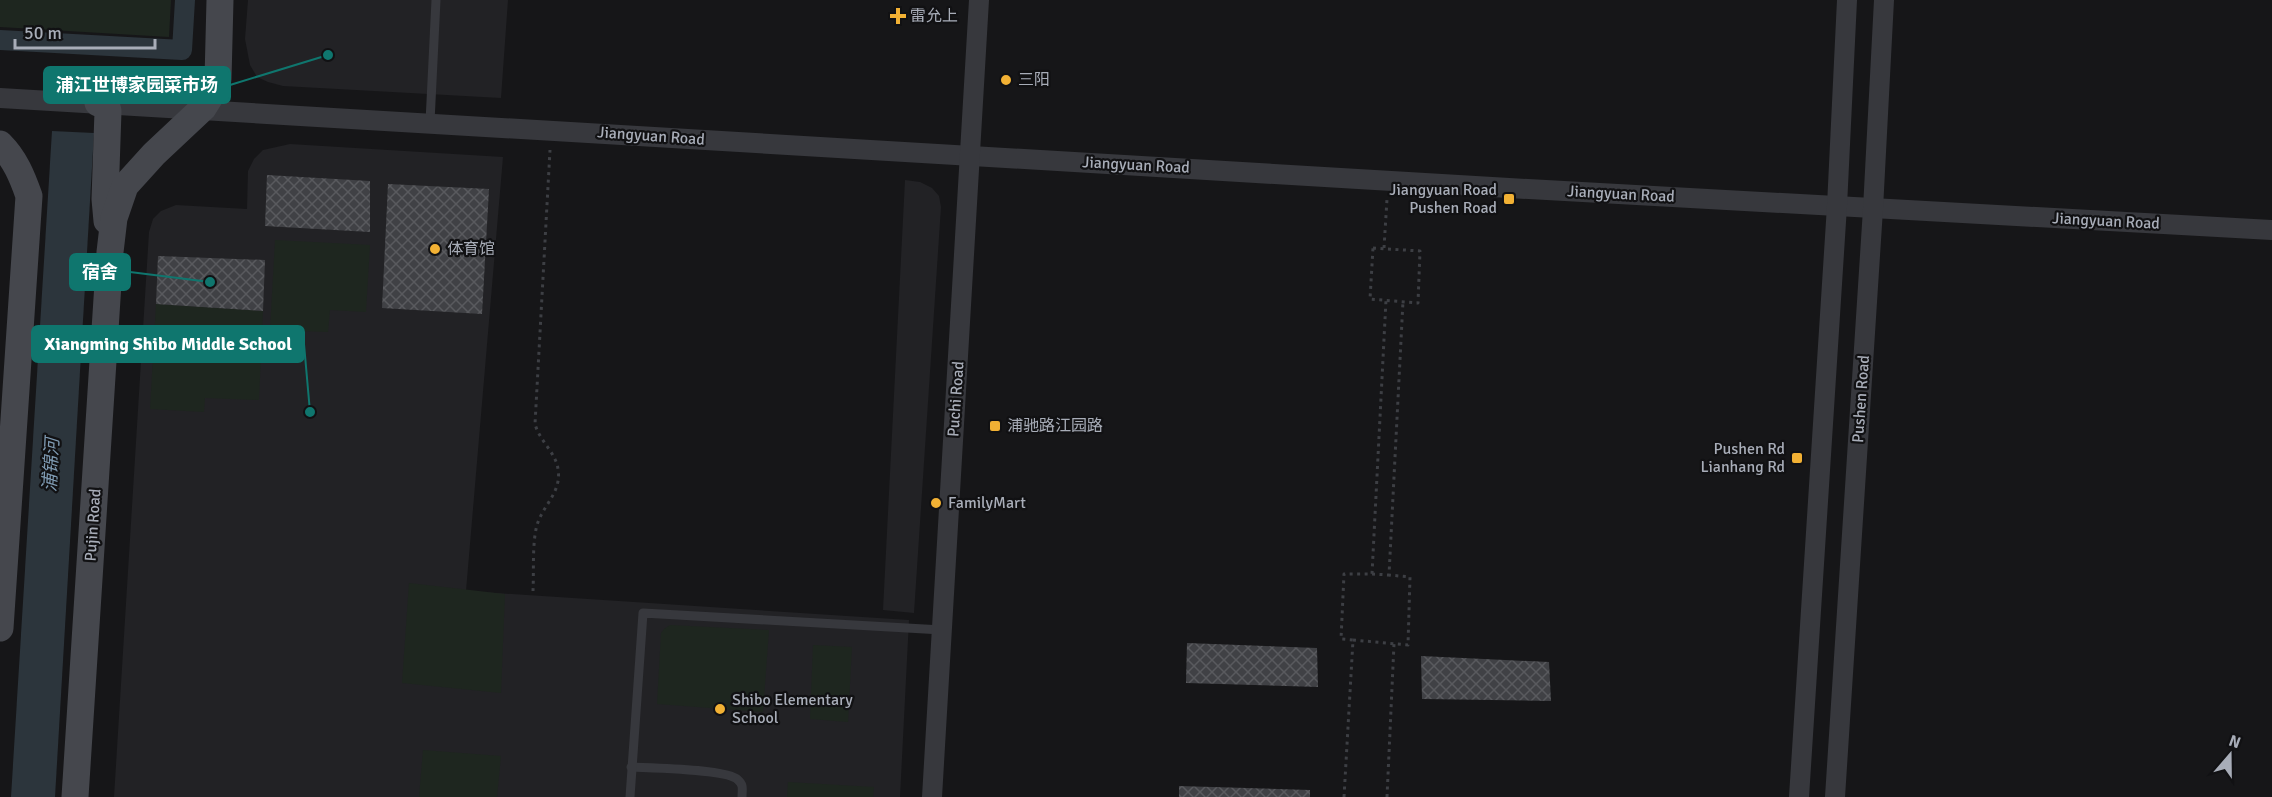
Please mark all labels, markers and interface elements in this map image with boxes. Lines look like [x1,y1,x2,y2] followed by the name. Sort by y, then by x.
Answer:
[910,6,958,26] place label: 雷允上
[891,9,905,23] marker: 雷允上
[15,12,154,50] scale bar
[24,22,62,44] text: 50 m
[44,67,230,103] callout: 浦江世博家园菜市场
[1018,70,1050,90] place label: 三阳
[999,73,1013,87] marker: 三阳
[56,74,218,96] text: 浦江世博家园菜市场
[597,122,705,150] street label: Jiangyuan Road
[1082,152,1190,178] street label: Jiangyuan Road
[1389,180,1497,218] place label: Jiangyuan Road Pushen Road
[1567,181,1675,207] street label: Jiangyuan Road
[1502,192,1516,206] marker: Jiangyuan Road Pushen Road
[2052,208,2160,234] street label: Jiangyuan Road
[447,239,495,259] place label: 体育馆
[428,242,442,256] marker: 体育馆
[70,254,130,290] callout: 宿舍
[82,261,118,283] text: 宿舍
[32,326,304,362] callout: Xiangming Shibo Middle School
[44,333,292,355] text: Xiangming Shibo Middle School
[1848,354,1874,444] street label: Pushen Road
[943,360,969,438] street label: Puchi Road
[1007,416,1103,436] place label: 浦驰路江园路
[988,419,1002,433] marker: 浦驰路江园路
[39,434,64,493] water label: 浦锦河
[1700,439,1785,477] place label: Pushen Rd Lianhang Rd
[1790,451,1804,465] marker: Pushen Rd Lianhang Rd
[80,488,106,562] street label: Pujin Road
[948,493,1026,513] place label: FamilyMart
[929,496,943,510] marker: FamilyMart
[732,690,853,728] place label: Shibo Elementary School
[713,702,727,716] marker: Shibo Elementary School
[2200,725,2260,785] north arrow
[2226,731,2243,753] text: N

